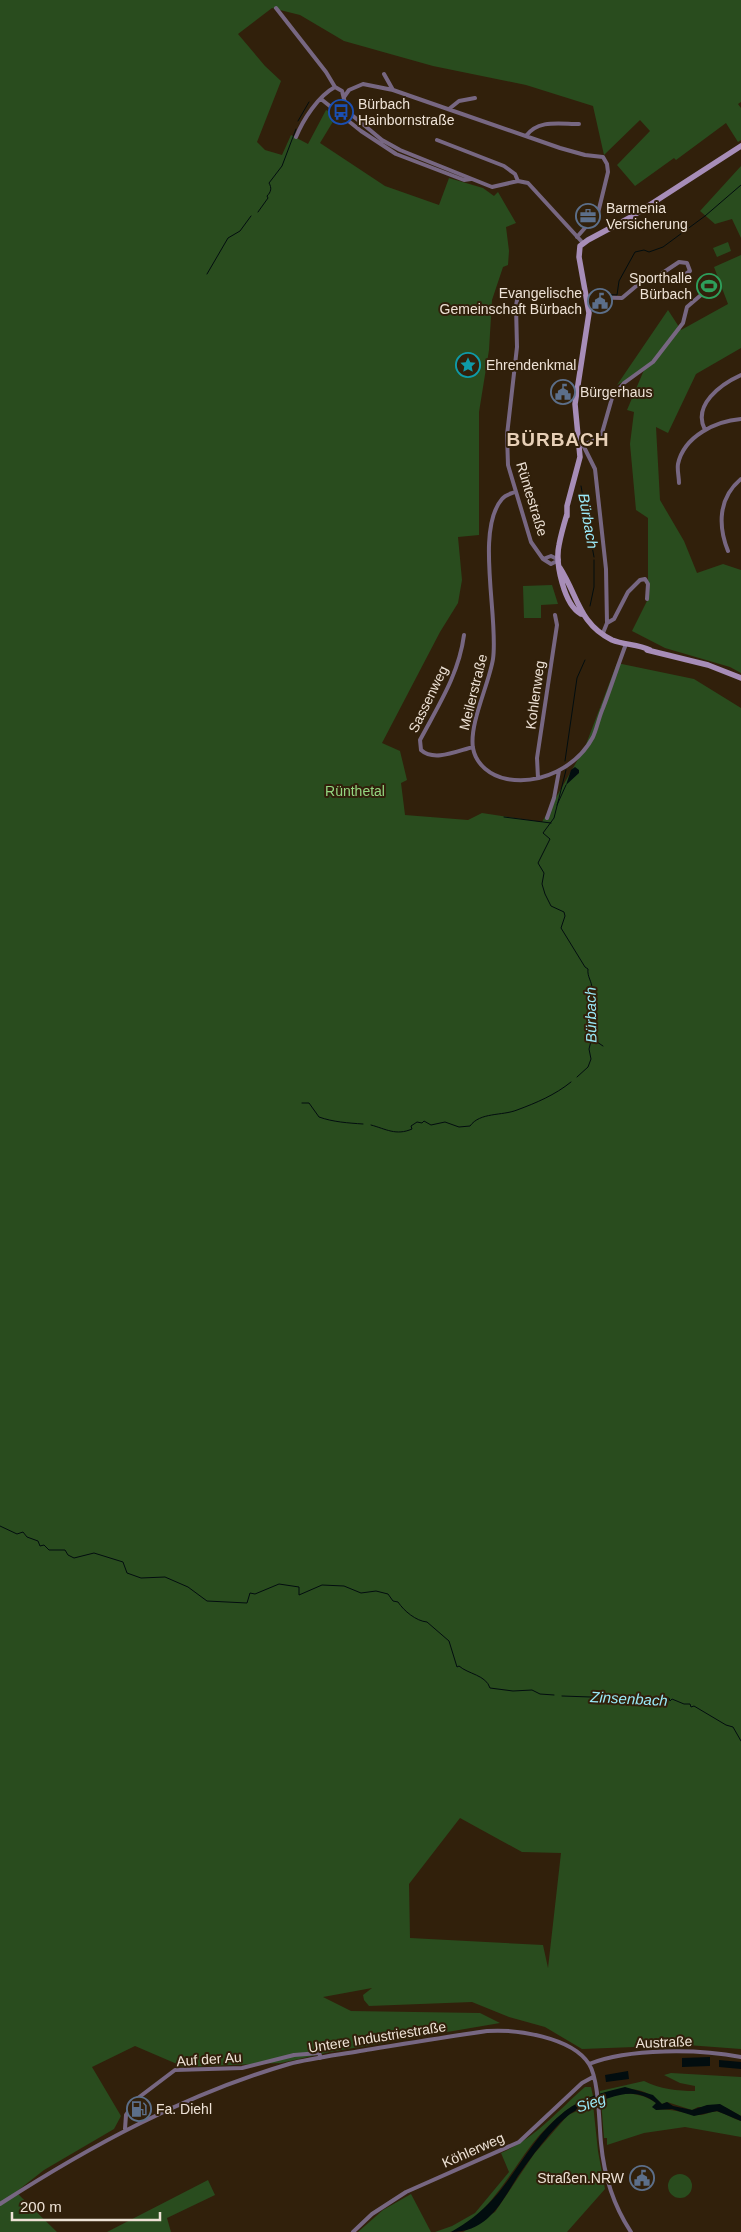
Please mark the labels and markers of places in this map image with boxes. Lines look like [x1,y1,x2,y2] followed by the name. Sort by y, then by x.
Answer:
[358,96,455,128] place label: Bürbach Hainbornstraße
[328,99,354,125] bus stop icon: Bürbach Hainbornstraße
[606,200,688,232] place label: Barmenia Versicherung
[575,203,601,229] office icon: Barmenia Versicherung
[629,270,692,302] place label: Sporthalle Bürbach
[696,273,722,299] sports icon: Sporthalle Bürbach
[440,285,582,317] place label: Evangelische Gemeinschaft Bürbach
[587,288,613,314] public building icon: Evangelische Gemeinschaft Bürbach
[455,352,481,378] place icon: Ehrendenkmal
[486,357,576,373] place label: Ehrendenkmal
[550,379,576,405] public building icon: Bürgerhaus
[580,384,652,400] place label: Bürgerhaus
[126,2096,152,2122] fuel station icon: Fa. Diehl
[156,2101,212,2117] place label: Fa. Diehl
[629,2165,655,2191] public building icon: Straßen.NRW
[537,2170,625,2186] place label: Straßen.NRW

